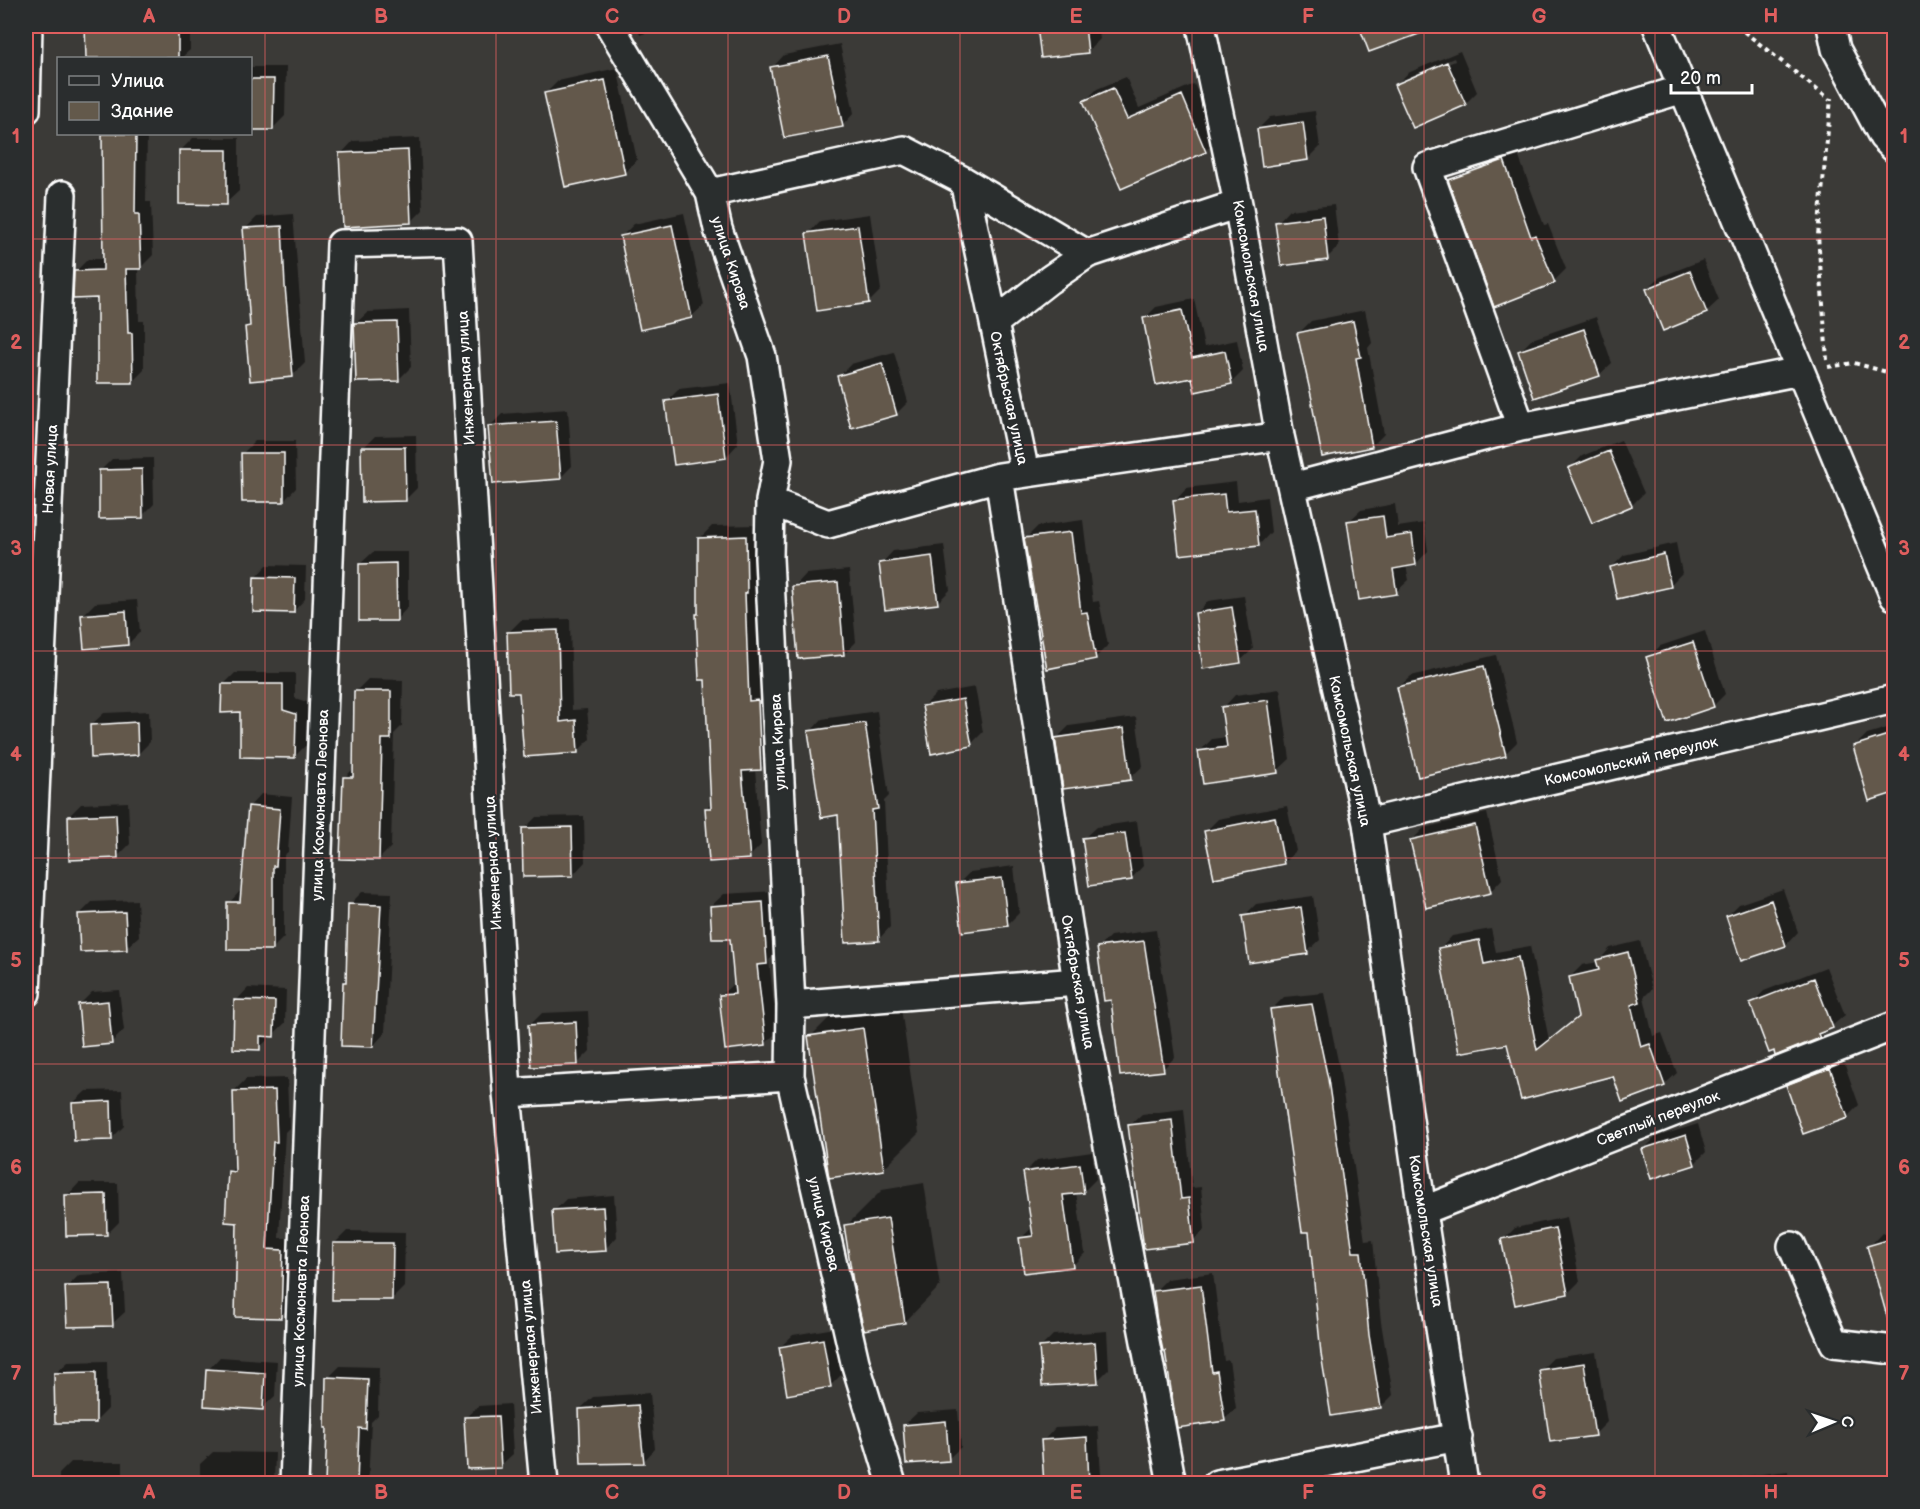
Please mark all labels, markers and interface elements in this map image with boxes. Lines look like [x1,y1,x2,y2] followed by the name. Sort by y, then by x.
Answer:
[142,5,156,29] text: A
[374,5,388,29] text: B
[605,5,619,29] text: C
[837,5,851,29] text: D
[1070,5,1083,29] text: E
[1302,5,1314,29] text: F
[1532,5,1547,29] text: G
[1764,5,1778,29] text: H
[57,57,252,135] legend
[1671,57,1752,95] scale bar
[1680,68,1721,89] text: 20 m
[111,71,165,92] text: Улица
[111,101,173,122] text: Здание
[12,125,20,149] text: 1
[1900,125,1908,149] text: 1
[1228,199,1273,354] street label: Комсомольская улица
[707,214,755,312] street label: улица Кирова
[453,310,480,446] street label: Инженерная улица
[985,330,1032,467] street label: Октябрьская улица
[10,331,22,355] text: 2
[1898,331,1910,355] text: 2
[39,424,62,514] street label: Новая улица
[10,537,22,561] text: 3
[1898,537,1910,561] text: 3
[1324,674,1375,828] street label: Комсомольская улица
[766,693,791,791] street label: улица Кирова
[308,709,333,901] street label: улица Космонавта Леонова
[1542,732,1720,791] street label: Комсомольский переулок
[10,743,22,767] text: 4
[1898,743,1910,767] text: 4
[480,795,507,931] street label: Инженерная улица
[1056,913,1099,1051] street label: Октябрьская улица
[10,949,22,973] text: 5
[1898,949,1910,973] text: 5
[1594,1086,1722,1151] street label: Светлый переулок
[1404,1154,1447,1309] street label: Комсомольская улица
[10,1156,22,1180] text: 6
[1898,1156,1910,1180] text: 6
[803,1175,844,1273] street label: улица Кирова
[289,1195,314,1387] street label: улица Космонавта Леонова
[516,1279,547,1415] street label: Инженерная улица
[10,1362,22,1386] text: 7
[1898,1362,1910,1386] text: 7
[1803,1392,1863,1452] north arrow
[1837,1416,1856,1427] text: С
[142,1481,156,1505] text: A
[374,1481,388,1505] text: B
[605,1481,619,1505] text: C
[837,1481,851,1505] text: D
[1070,1481,1083,1505] text: E
[1302,1481,1314,1505] text: F
[1532,1481,1547,1505] text: G
[1764,1481,1778,1505] text: H

